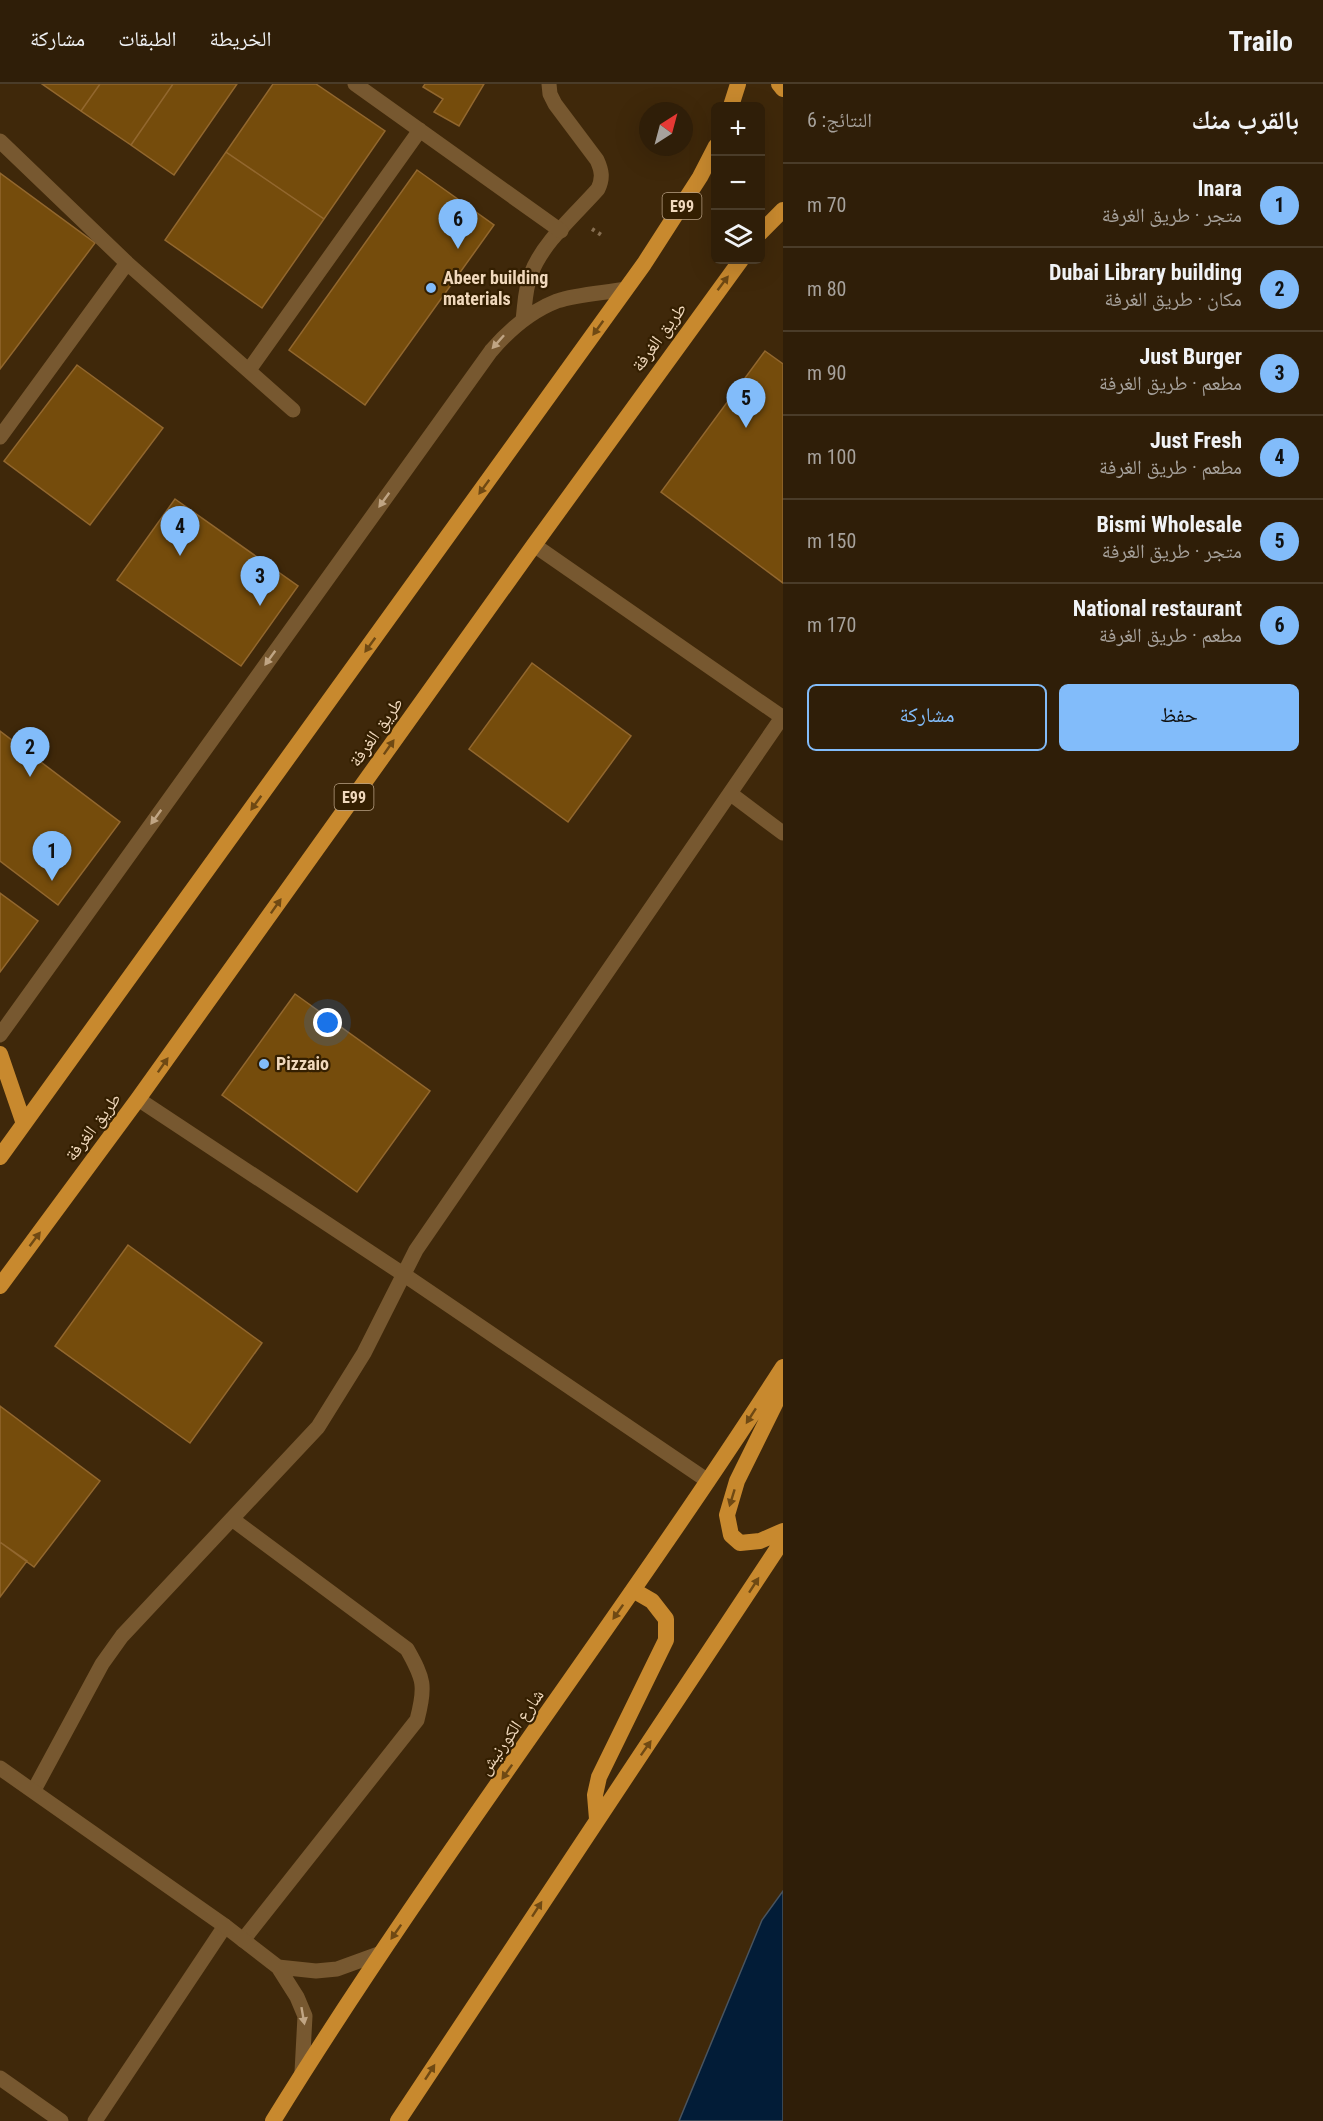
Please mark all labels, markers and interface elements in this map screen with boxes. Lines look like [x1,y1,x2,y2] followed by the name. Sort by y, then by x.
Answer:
[1229,25,1293,58] text: Trailo
[30,27,85,51] text: مشاركة
[118,27,177,51] text: الطبقات
[210,27,271,51] text: الخريطة
[639,102,693,156] north arrow
[711,102,765,264] map controls
[711,102,765,156] button: +
[1192,105,1299,135] text: بالقرب منك
[807,108,872,132] text: النتائج: 6
[711,156,765,210] button: −
[1198,176,1242,201] text: Inara
[662,193,702,219] road number: E99
[807,193,846,217] text: 70 m
[1274,193,1285,217] text: 1
[438,200,478,249] pin: 6
[1102,203,1242,227] text: متجر · طريق الغرفة
[711,210,765,264] button: layers
[1049,260,1242,285] text: Dubai Library building
[443,267,548,309] place label: Abeer building materials
[717,275,729,291] one-way arrow
[807,277,846,301] text: 80 m
[1274,277,1285,301] text: 2
[424,281,438,295] marker: Abeer building materials
[1104,287,1242,311] text: مكان · طريق الغرفة
[627,298,691,376] street label: طريق الغرفة
[592,320,604,336] one-way arrow
[491,335,505,350] one-way arrow
[1139,344,1242,369] text: Just Burger
[807,361,846,385] text: 90 m
[1274,361,1285,385] text: 3
[1099,371,1242,395] text: مطعم · طريق الغرفة
[726,378,766,428] pin: 5
[1150,428,1242,453] text: Just Fresh
[807,445,856,469] text: 100 m
[1274,445,1285,469] text: 4
[1099,455,1242,479] text: مطعم · طريق الغرفة
[478,478,490,494] one-way arrow
[378,492,390,508] one-way arrow
[160,506,200,556] pin: 4
[1096,512,1242,537] text: Bismi Wholesale
[807,529,856,553] text: 150 m
[1274,529,1285,553] text: 5
[1102,539,1242,563] text: متجر · طريق الغرفة
[240,556,280,606] pin: 3
[1073,596,1242,621] text: National restaurant
[807,613,856,637] text: 170 m
[1274,613,1285,637] text: 6
[1099,623,1242,647] text: مطعم · طريق الغرفة
[365,638,377,653] one-way arrow
[264,650,276,666] one-way arrow
[807,684,1047,751] button: مشاركة
[1059,684,1299,751] button: حفظ
[344,693,408,771] street label: طريق الغرفة
[10,728,50,777] pin: 2
[383,740,395,755] one-way arrow
[334,784,374,810] road number: E99
[250,795,262,811] one-way arrow
[150,808,162,824] one-way arrow
[32,832,72,881] pin: 1
[270,898,281,914] one-way arrow
[313,1008,342,1037] your location
[276,1053,329,1074] place label: Pizzaio
[157,1057,169,1073] one-way arrow
[257,1057,271,1071] marker: Pizzaio
[60,1089,126,1165] street label: طريق الغرفة
[29,1231,41,1247] one-way arrow
[746,1408,757,1424] one-way arrow
[727,1489,736,1507] one-way arrow
[748,1577,759,1593] one-way arrow
[613,1604,624,1620] one-way arrow
[473,1685,549,1779] street label: شارع الكورنيش
[640,1740,651,1756] one-way arrow
[501,1764,513,1780] one-way arrow
[532,1901,543,1918] one-way arrow
[390,1924,402,1940] one-way arrow
[298,2007,307,2026] one-way arrow
[424,2064,435,2080] one-way arrow

